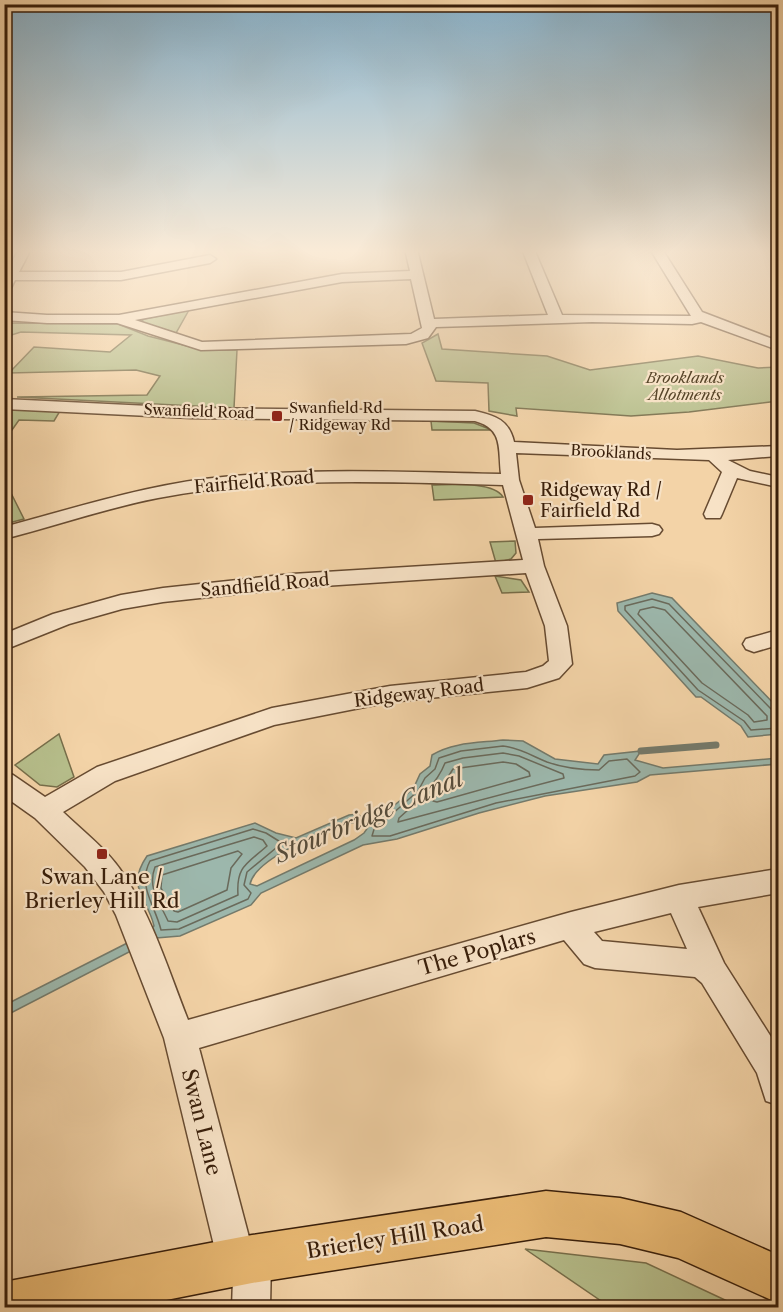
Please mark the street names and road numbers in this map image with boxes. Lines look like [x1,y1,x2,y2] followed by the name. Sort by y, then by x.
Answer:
[143,400,255,422] street label: Swanfield Road
[570,440,652,464] street label: Brooklands
[193,466,315,498] street label: Fairfield Road
[200,568,330,602] street label: Sandfield Road
[353,674,485,712] street label: Ridgeway Road
[416,923,538,981] street label: The Poplars
[177,1066,227,1178] street label: Swan Lane
[305,1211,486,1263] street label: Brierley Hill Road

